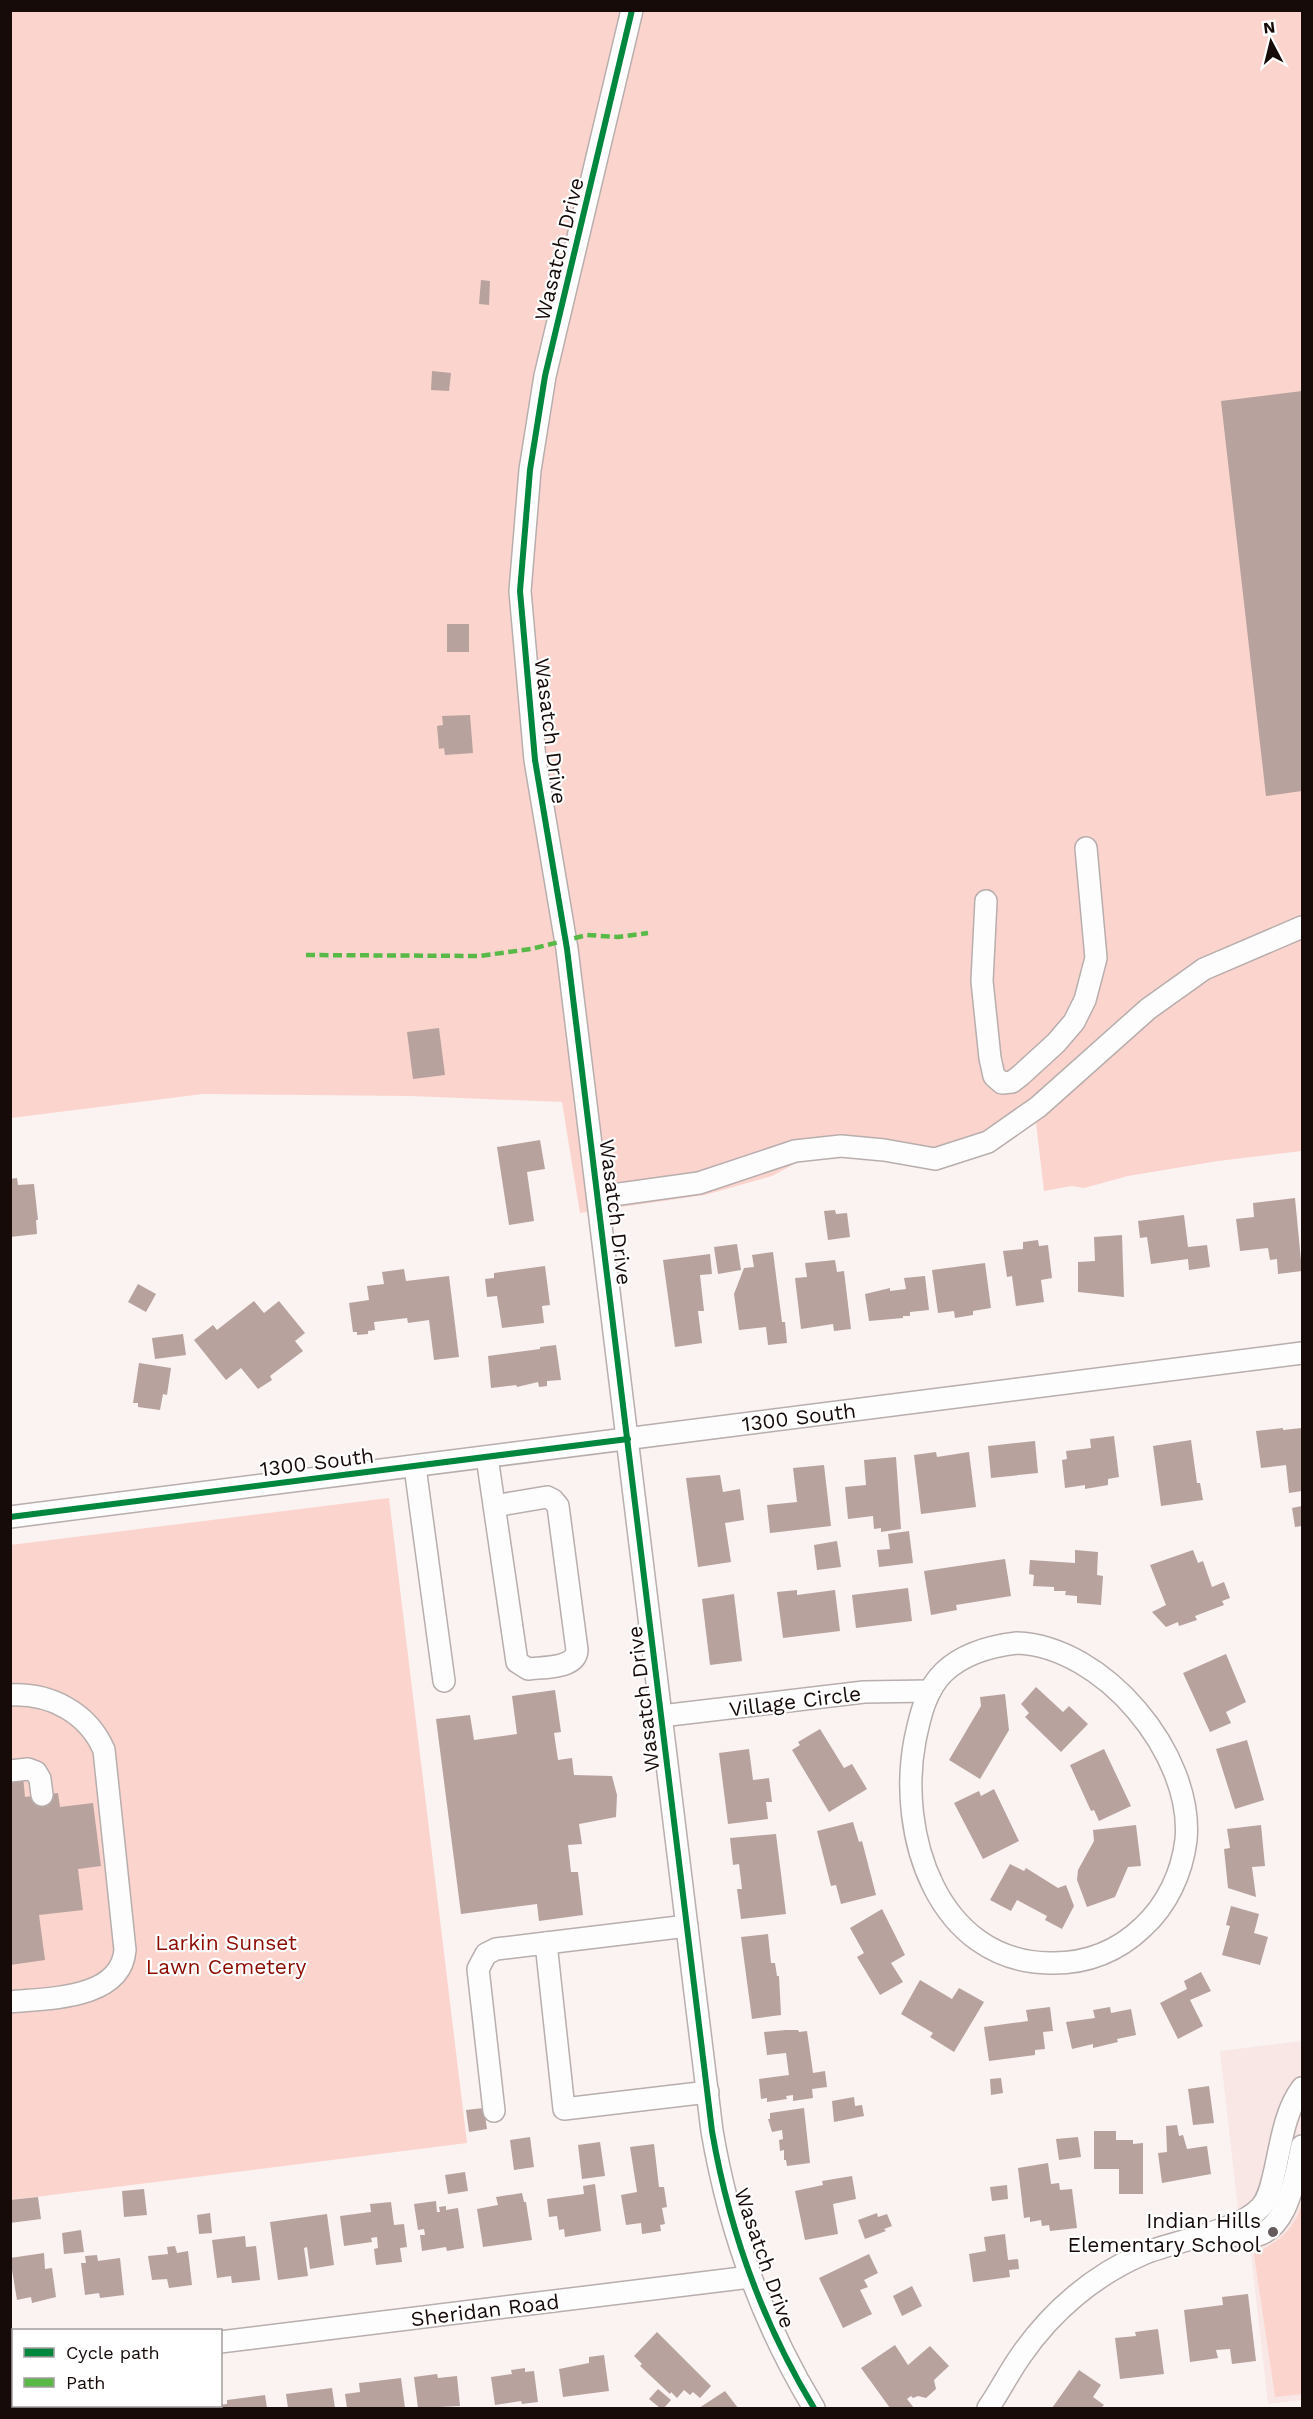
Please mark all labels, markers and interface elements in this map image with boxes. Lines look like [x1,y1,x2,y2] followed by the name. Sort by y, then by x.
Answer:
[1241,12,1301,72] north arrow
[1262,17,1276,38] text: N
[529,175,589,323] street label: Wasatch Drive
[530,657,572,805] street label: Wasatch Drive
[595,1138,637,1286] street label: Wasatch Drive
[741,1398,857,1436] street label: 1300 South
[259,1443,375,1481] street label: 1300 South
[622,1625,664,1773] street label: Wasatch Drive
[728,1680,862,1722] street label: Village Circle
[146,1930,306,1979] park label: Larkin Sunset Lawn Cemetery
[729,2185,801,2331] street label: Wasatch Drive
[1068,2208,1262,2257] place label: Indian Hills Elementary School
[1266,2225,1280,2239] marker: Indian Hills Elementary School
[409,2289,561,2331] street label: Sheridan Road
[12,2329,222,2407] legend
[66,2342,160,2363] text: Cycle path
[66,2372,106,2393] text: Path

